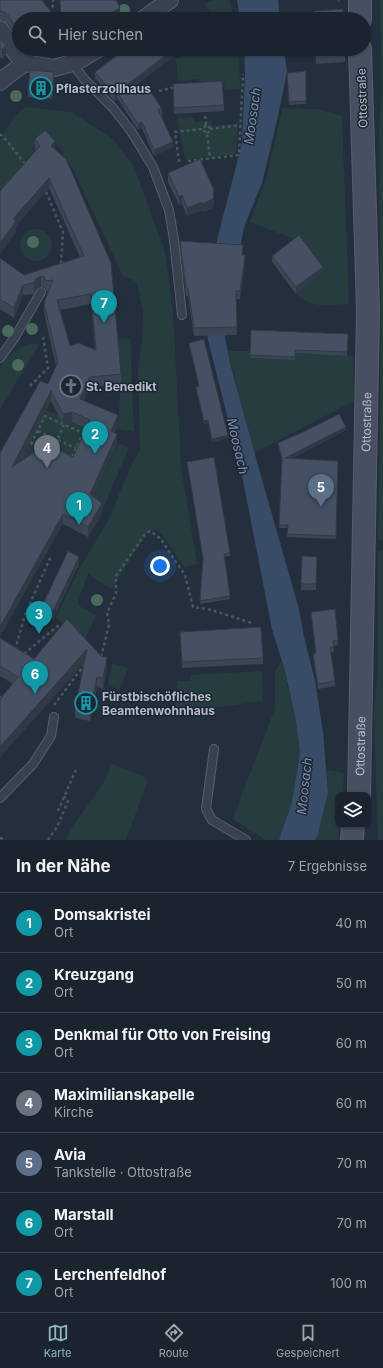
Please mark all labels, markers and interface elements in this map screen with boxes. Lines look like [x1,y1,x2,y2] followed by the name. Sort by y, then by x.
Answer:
[12,12,371,56] search box
[26,23,48,45] icon: search
[58,25,143,44] text: Hier suchen
[353,68,371,128] street label: Ottostraße
[28,75,54,101] building icon: Pflasterzollhaus
[56,81,151,96] place label: Pflasterzollhaus
[240,86,264,145] water label: Moosach
[91,290,117,323] pin: 7
[58,373,84,399] church icon: St. Benedikt
[86,379,157,394] place label: St. Benedikt
[358,392,374,452] street label: Ottostraße
[224,416,252,476] water label: Moosach
[82,421,108,454] pin: 2
[34,435,60,468] pin: 4
[308,474,334,507] pin: 5
[66,492,92,525] pin: 1
[150,556,170,576] your location
[26,601,52,634] pin: 3
[22,661,48,694] pin: 6
[102,689,215,718] place label: Fürstbischöfliches Beamtenwohnhaus
[73,690,99,716] building icon: Fürstbischöfliches Beamtenwohnhaus
[352,716,368,776] street label: Ottostraße
[293,756,315,815] water label: Moosach
[335,792,371,828] map controls
[335,792,371,828] button: layers
[16,856,111,876] text: In der Nähe
[288,858,367,874] text: 7 Ergebnisse
[54,905,151,924] text: Domsakristei
[26,915,32,931] text: 1
[335,915,367,931] text: 40 m
[54,924,73,940] text: Ort
[54,965,134,984] text: Kreuzgang
[25,975,33,991] text: 2
[336,975,367,991] text: 50 m
[54,984,73,1000] text: Ort
[54,1025,271,1044] text: Denkmal für Otto von Freising
[25,1035,33,1051] text: 3
[336,1035,367,1051] text: 60 m
[54,1044,73,1060] text: Ort
[54,1085,195,1104] text: Maximilianskapelle
[25,1095,33,1111] text: 4
[336,1095,367,1111] text: 60 m
[54,1104,93,1120] text: Kirche
[54,1145,86,1164] text: Avia
[25,1155,33,1171] text: 5
[337,1155,367,1171] text: 70 m
[54,1164,192,1180] text: Tankstelle · Ottostraße
[54,1205,114,1224] text: Marstall
[25,1215,33,1231] text: 6
[337,1215,367,1231] text: 70 m
[54,1224,73,1240] text: Ort
[54,1265,166,1284] text: Lerchenfeldhof
[25,1275,33,1291] text: 7
[330,1275,367,1291] text: 100 m
[54,1284,73,1300] text: Ort
[44,1322,71,1360] tab: Karte
[159,1322,189,1360] tab: Route
[276,1322,339,1360] tab: Gespeichert

